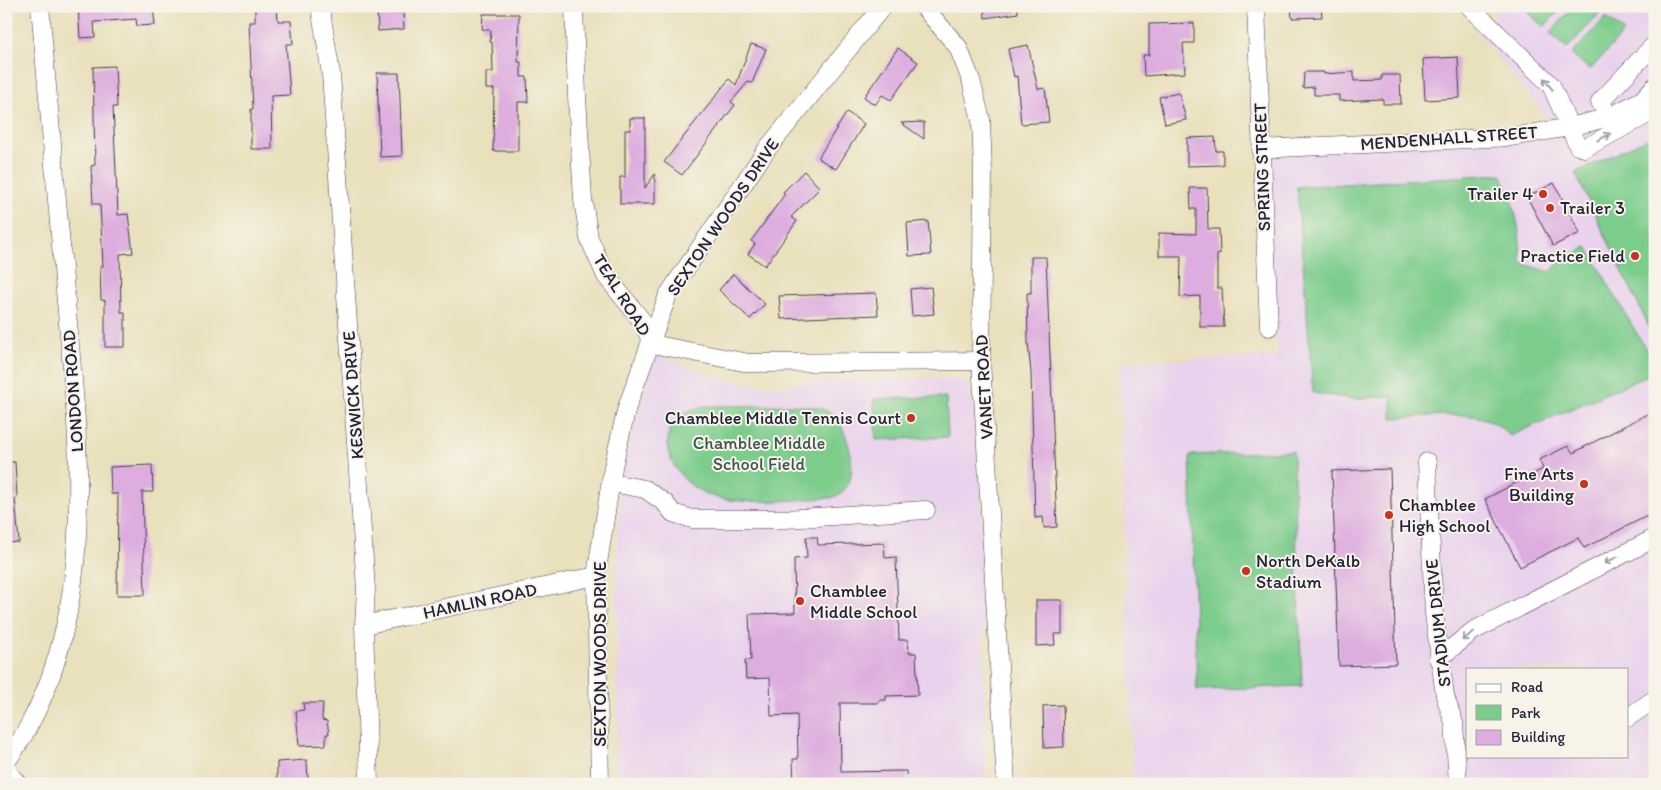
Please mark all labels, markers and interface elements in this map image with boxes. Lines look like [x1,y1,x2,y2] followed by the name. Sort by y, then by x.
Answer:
[1543,77,1553,91] one-way arrow
[1249,102,1275,232] street label: SPRING STREET
[1360,121,1538,155] street label: MENDENHALL STREET
[1596,132,1610,142] one-way arrow
[662,134,784,300] street label: SEXTON WOODS DRIVE
[1467,183,1533,205] place label: Trailer 4
[1537,188,1549,200] marker: Trailer 4
[1560,197,1625,219] place label: Trailer 3
[1544,202,1556,214] marker: Trailer 3
[1520,245,1625,267] place label: Practice Field
[588,250,656,340] street label: TEAL ROAD
[1629,250,1641,262] marker: Practice Field
[58,329,88,453] street label: LONDON ROAD
[338,330,368,460] street label: KESWICK DRIVE
[970,334,998,440] street label: VANET ROAD
[665,407,901,429] place label: Chamblee Middle Tennis Court
[905,412,917,424] marker: Chamblee Middle Tennis Court
[693,432,825,475] park label: Chamblee Middle School Field
[1504,463,1575,506] place label: Fine Arts Building
[1578,478,1590,490] marker: Fine Arts Building
[1399,494,1490,537] place label: Chamblee High School
[1383,509,1395,521] marker: Chamblee High School
[1256,550,1360,593] place label: North DeKalb Stadium
[1604,555,1619,565] one-way arrow
[1420,558,1456,688] street label: STADIUM DRIVE
[589,561,611,747] street label: SEXTON WOODS DRIVE
[1240,565,1252,577] marker: North DeKalb Stadium
[421,578,539,624] street label: HAMLIN ROAD
[810,580,917,623] place label: Chamblee Middle School
[794,595,806,607] marker: Chamblee Middle School
[1461,631,1475,641] one-way arrow
[1466,668,1628,758] legend
[1511,678,1544,696] text: Road
[1511,704,1541,722] text: Park
[1511,728,1565,746] text: Building

